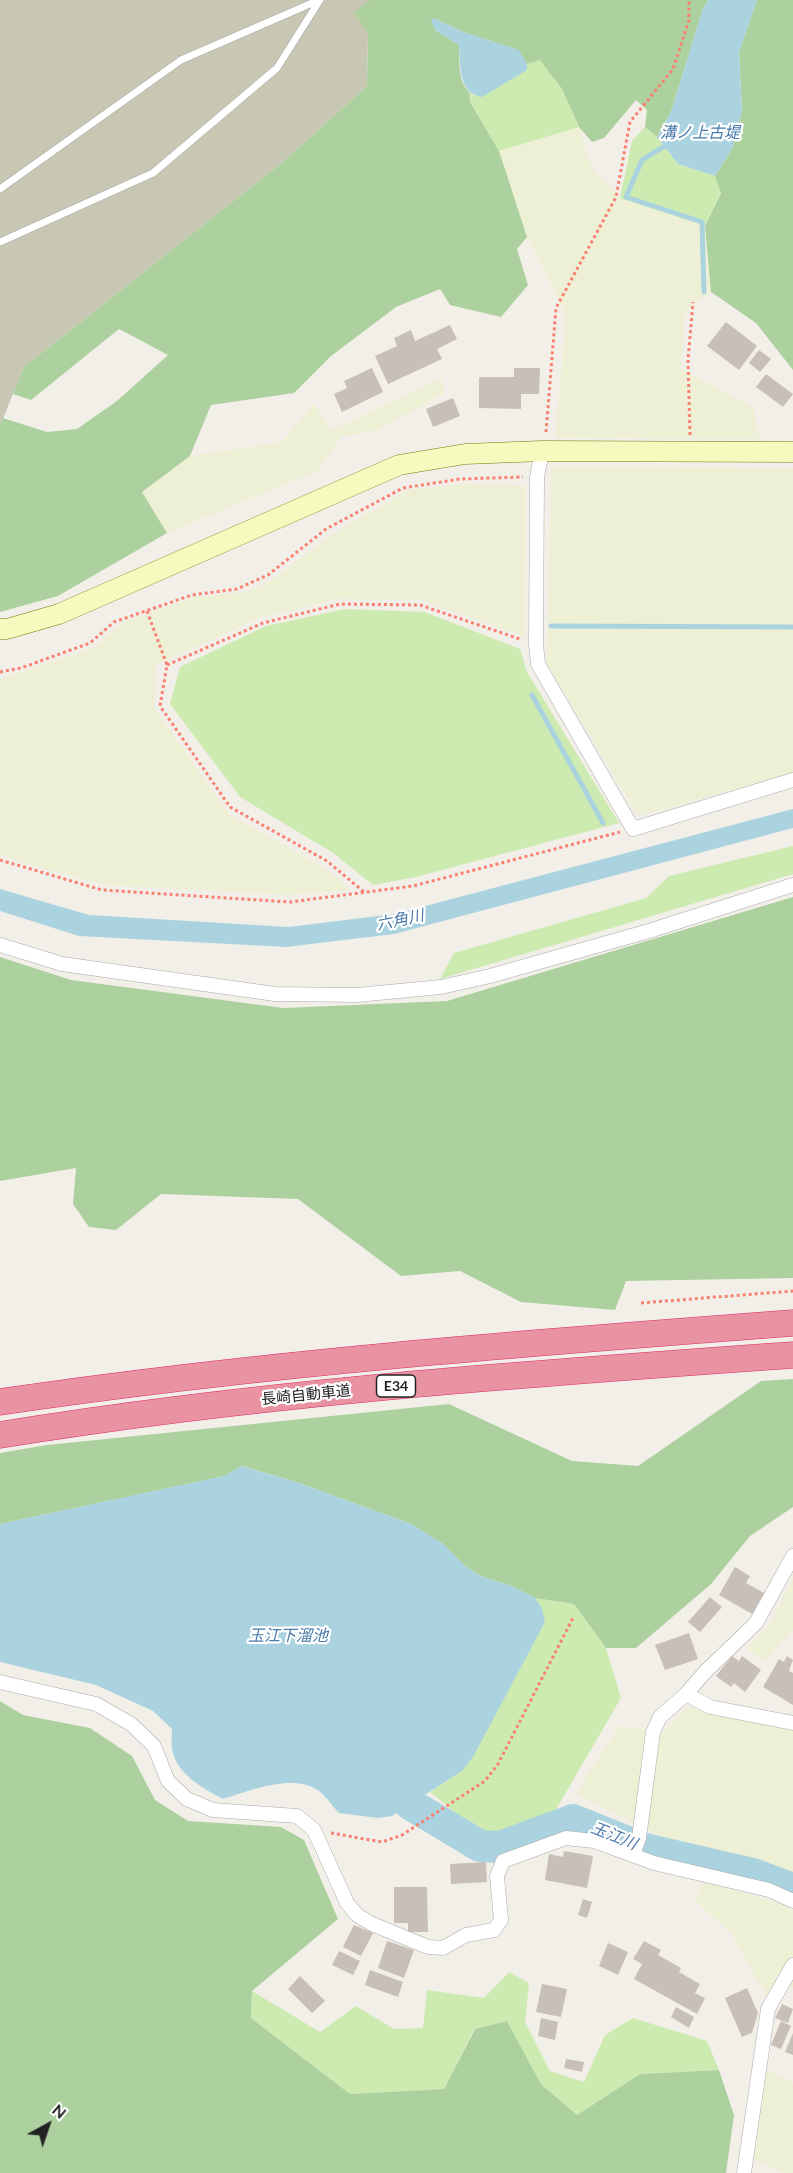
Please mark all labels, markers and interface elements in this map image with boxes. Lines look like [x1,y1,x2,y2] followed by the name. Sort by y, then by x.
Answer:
[660,123,740,143] water label: 溝ノ上古堤
[375,906,425,934] water label: 六角川
[376,1375,416,1397] road number: E34
[260,1381,352,1409] street label: 長崎自動車道
[248,1626,328,1646] water label: 玉江下溜池
[588,1818,640,1854] water label: 玉江川
[18,2095,78,2155] north arrow
[49,2100,71,2122] text: N

